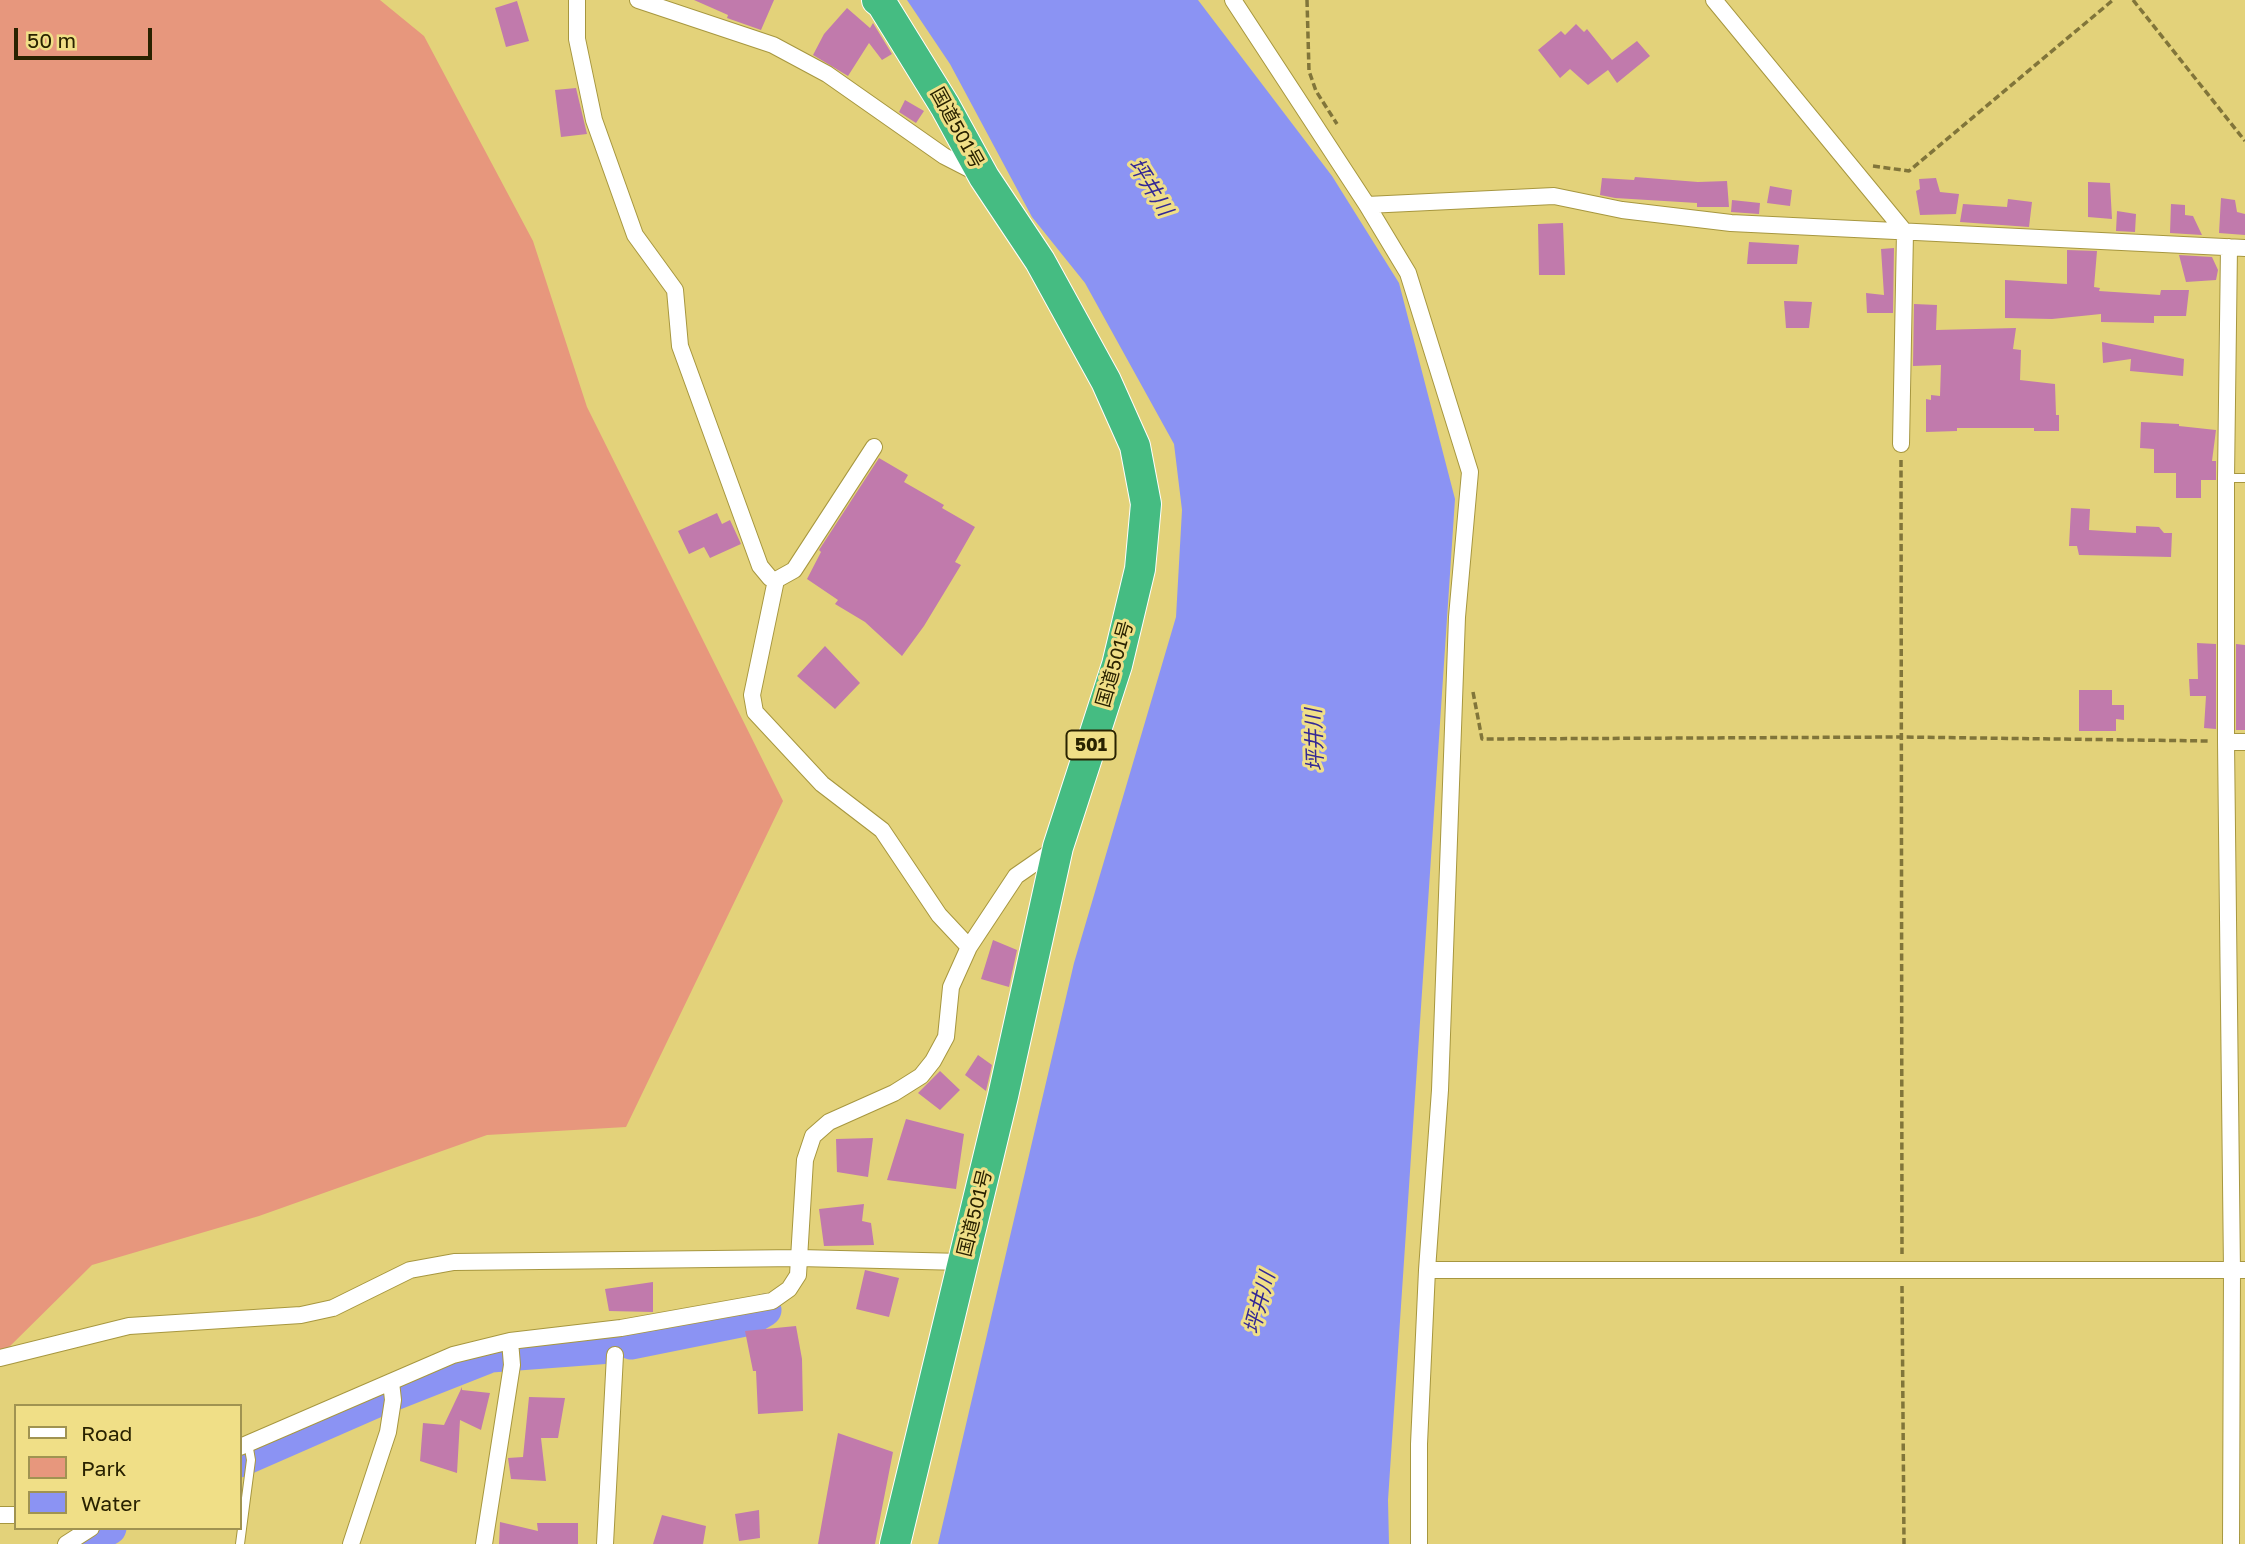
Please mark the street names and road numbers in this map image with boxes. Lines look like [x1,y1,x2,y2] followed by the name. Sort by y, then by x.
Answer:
[925,84,989,172] street label: 国道501号
[1092,618,1138,710] street label: 国道501号
[1066,730,1116,760] road number: 501
[953,1167,997,1259] street label: 国道501号

